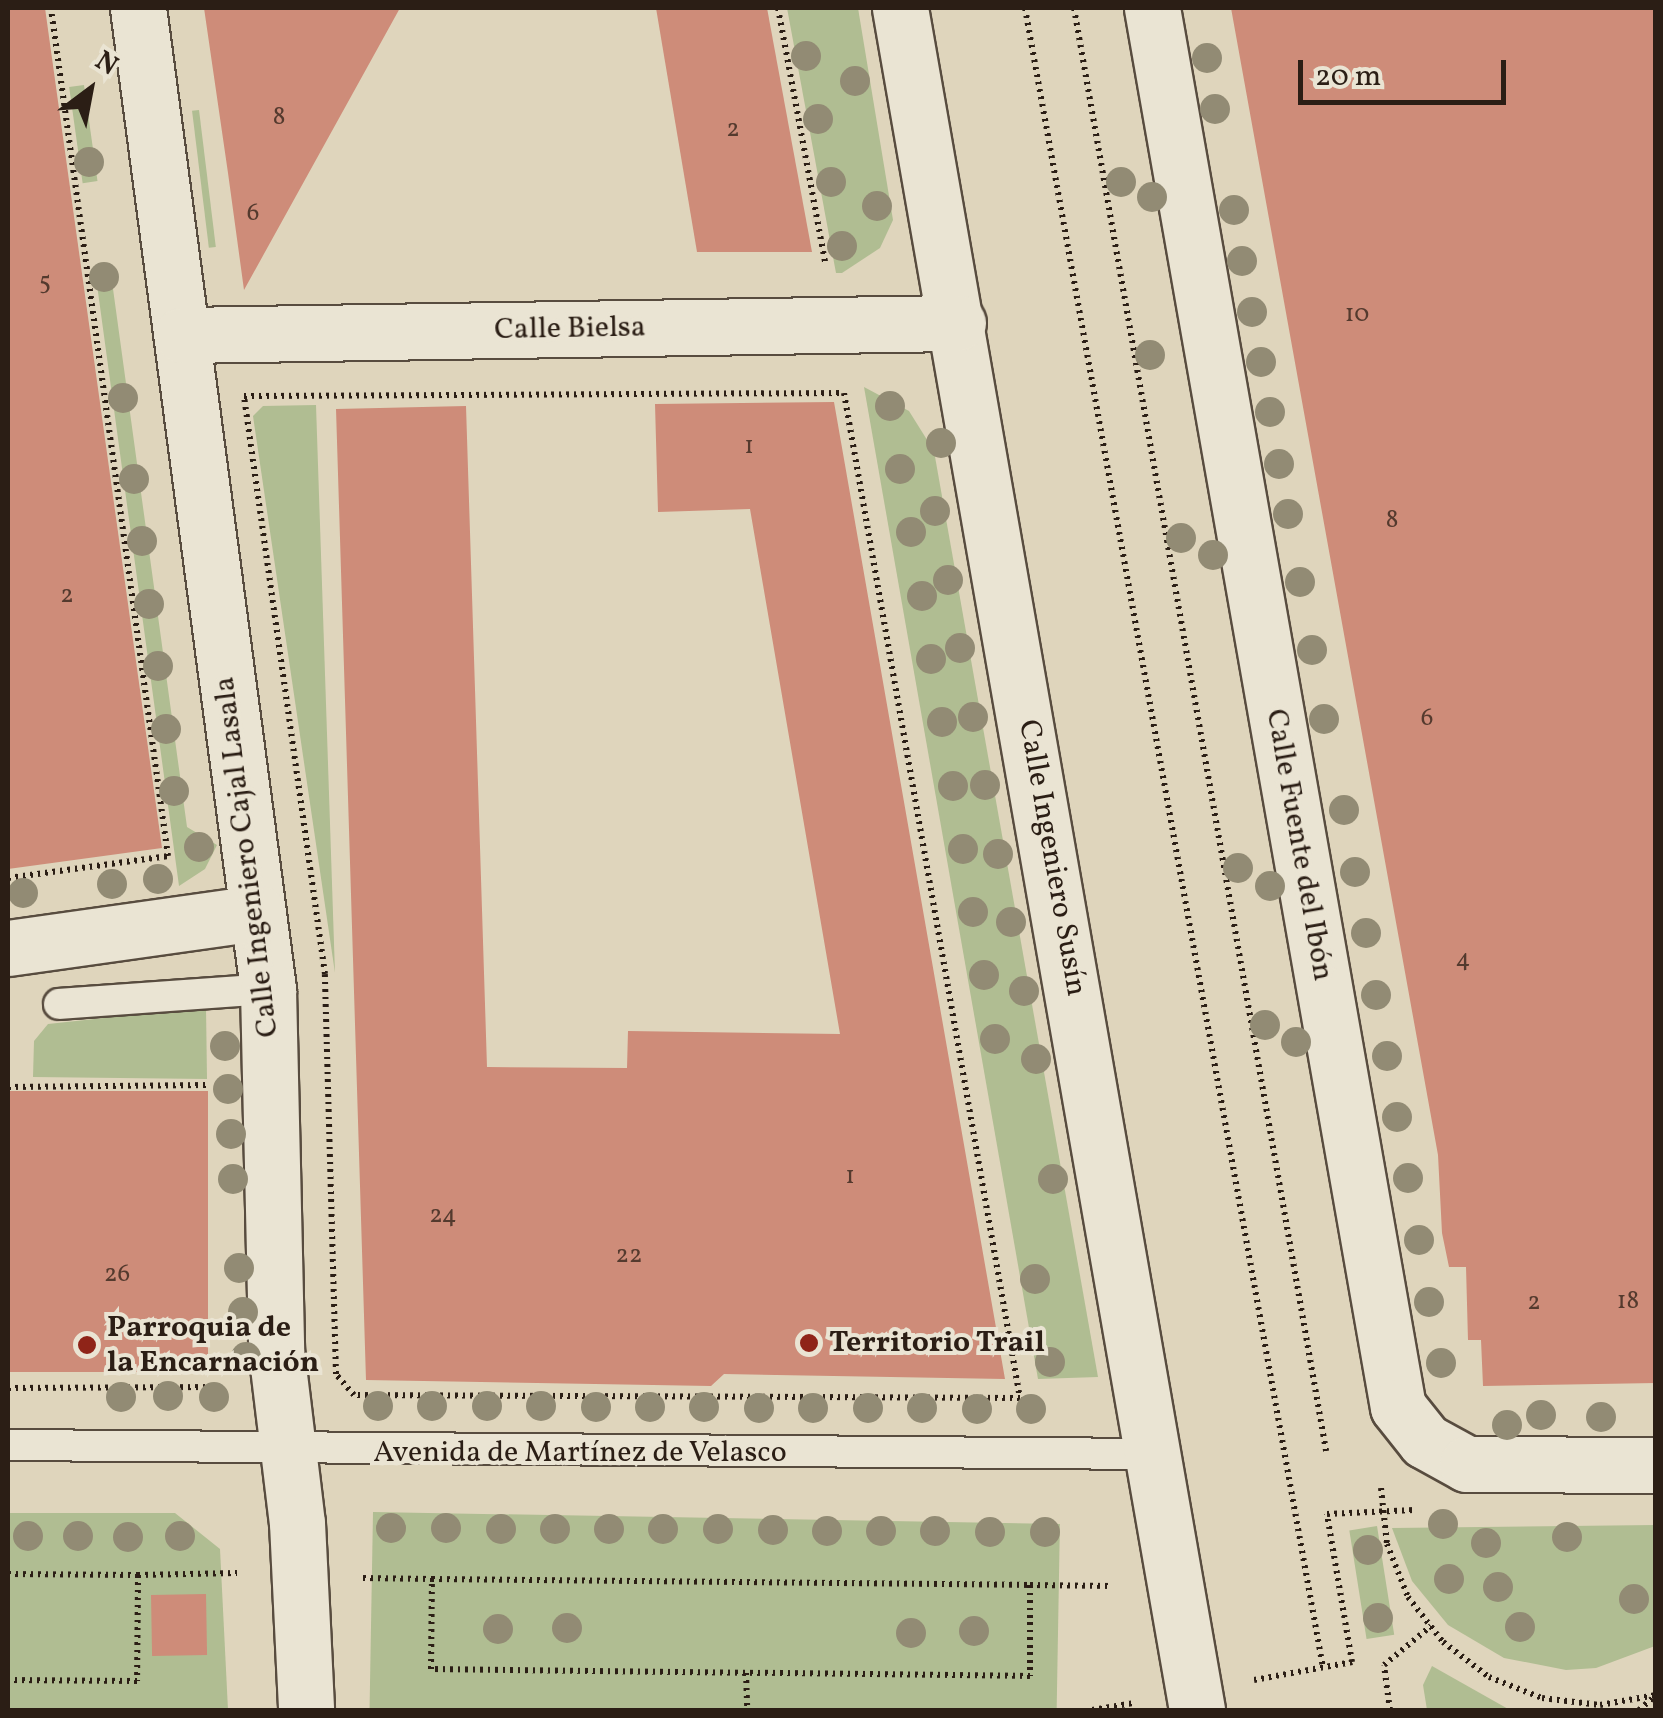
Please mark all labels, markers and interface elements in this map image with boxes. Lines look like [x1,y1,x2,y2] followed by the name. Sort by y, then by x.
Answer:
[40,40,140,140] north arrow
[1303,40,1510,102] scale bar
[87,42,125,86] text: N
[1315,56,1381,98] text: 20 m
[273,103,285,133] house number: 8
[726,115,740,145] house number: 2
[247,199,259,229] house number: 6
[39,268,51,298] house number: 5
[1345,300,1369,330] house number: 10
[494,310,646,348] street label: Calle Bielsa
[744,432,754,462] house number: 1
[1386,506,1398,536] house number: 8
[60,581,74,611] house number: 2
[207,675,287,1039] street label: Calle Ingeniero Cajal Lasala
[1421,704,1433,734] house number: 6
[1257,706,1341,984] street label: Calle Fuente del Ibón
[1010,717,1094,999] street label: Calle Ingeniero Susín
[1456,945,1470,975] house number: 4
[845,1162,855,1192] house number: 1
[429,1201,457,1231] house number: 24
[616,1241,642,1271] house number: 22
[104,1260,130,1290] house number: 26
[1617,1287,1639,1317] house number: 18
[1527,1288,1541,1318] house number: 2
[107,1310,319,1380] place label: Parroquia de la Encarnación
[829,1325,1045,1361] place label: Territorio Trail
[798,1332,820,1354] marker: Territorio Trail
[76,1334,98,1356] marker: Parroquia de la Encarnación
[373,1435,787,1471] street label: Avenida de Martínez de Velasco

